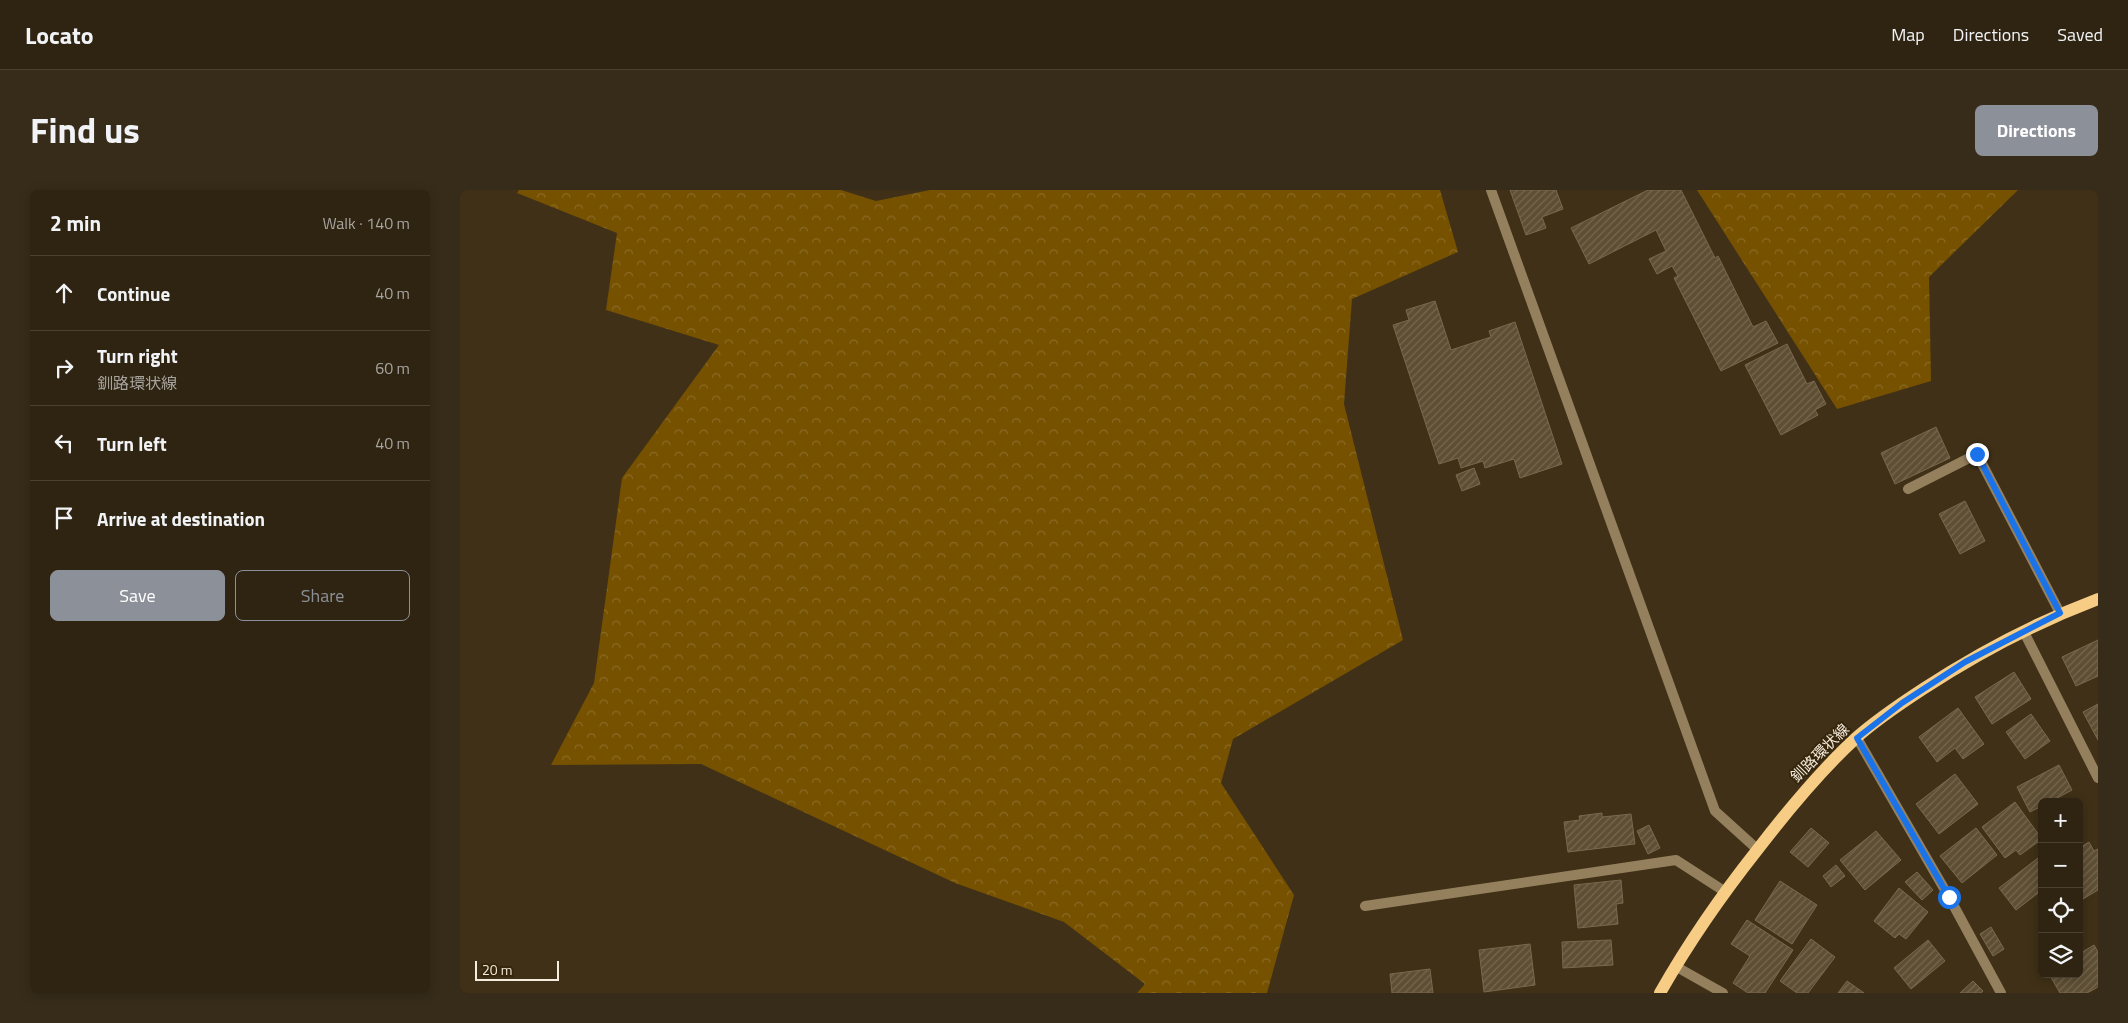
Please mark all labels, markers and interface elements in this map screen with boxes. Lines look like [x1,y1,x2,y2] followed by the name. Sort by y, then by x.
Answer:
[25,17,94,53] text: Locato
[1891,21,1925,48] text: Map
[1953,21,2029,48] text: Directions
[2057,21,2103,48] text: Saved
[30,103,140,157] text: Find us
[1975,105,2098,156] button: Directions
[50,207,101,239] text: 2 min
[322,211,410,235] text: Walk · 140 m
[50,279,78,307] icon: ahead
[97,279,170,308] text: Continue
[375,281,410,305] text: 40 m
[97,341,178,370] text: Turn right
[50,354,78,382] icon: right
[375,356,410,380] text: 60 m
[97,371,177,395] text: 釧路環状線
[50,429,78,457] icon: left
[97,429,167,458] text: Turn left
[375,431,410,455] text: 40 m
[1966,443,1989,466] route end
[50,504,78,532] icon: arrive
[97,504,265,533] text: Arrive at destination
[50,570,225,621] button: Save
[235,570,410,621] button: Share
[1785,718,1854,787] street label: 釧路環状線
[2038,798,2083,978] map controls
[2038,798,2083,843] button: +
[2038,843,2083,888] button: −
[1938,886,1961,909] route start
[2038,888,2083,933] button: locate
[2038,933,2083,978] button: layers
[475,958,559,981] scale bar
[482,959,512,980] text: 20 m

